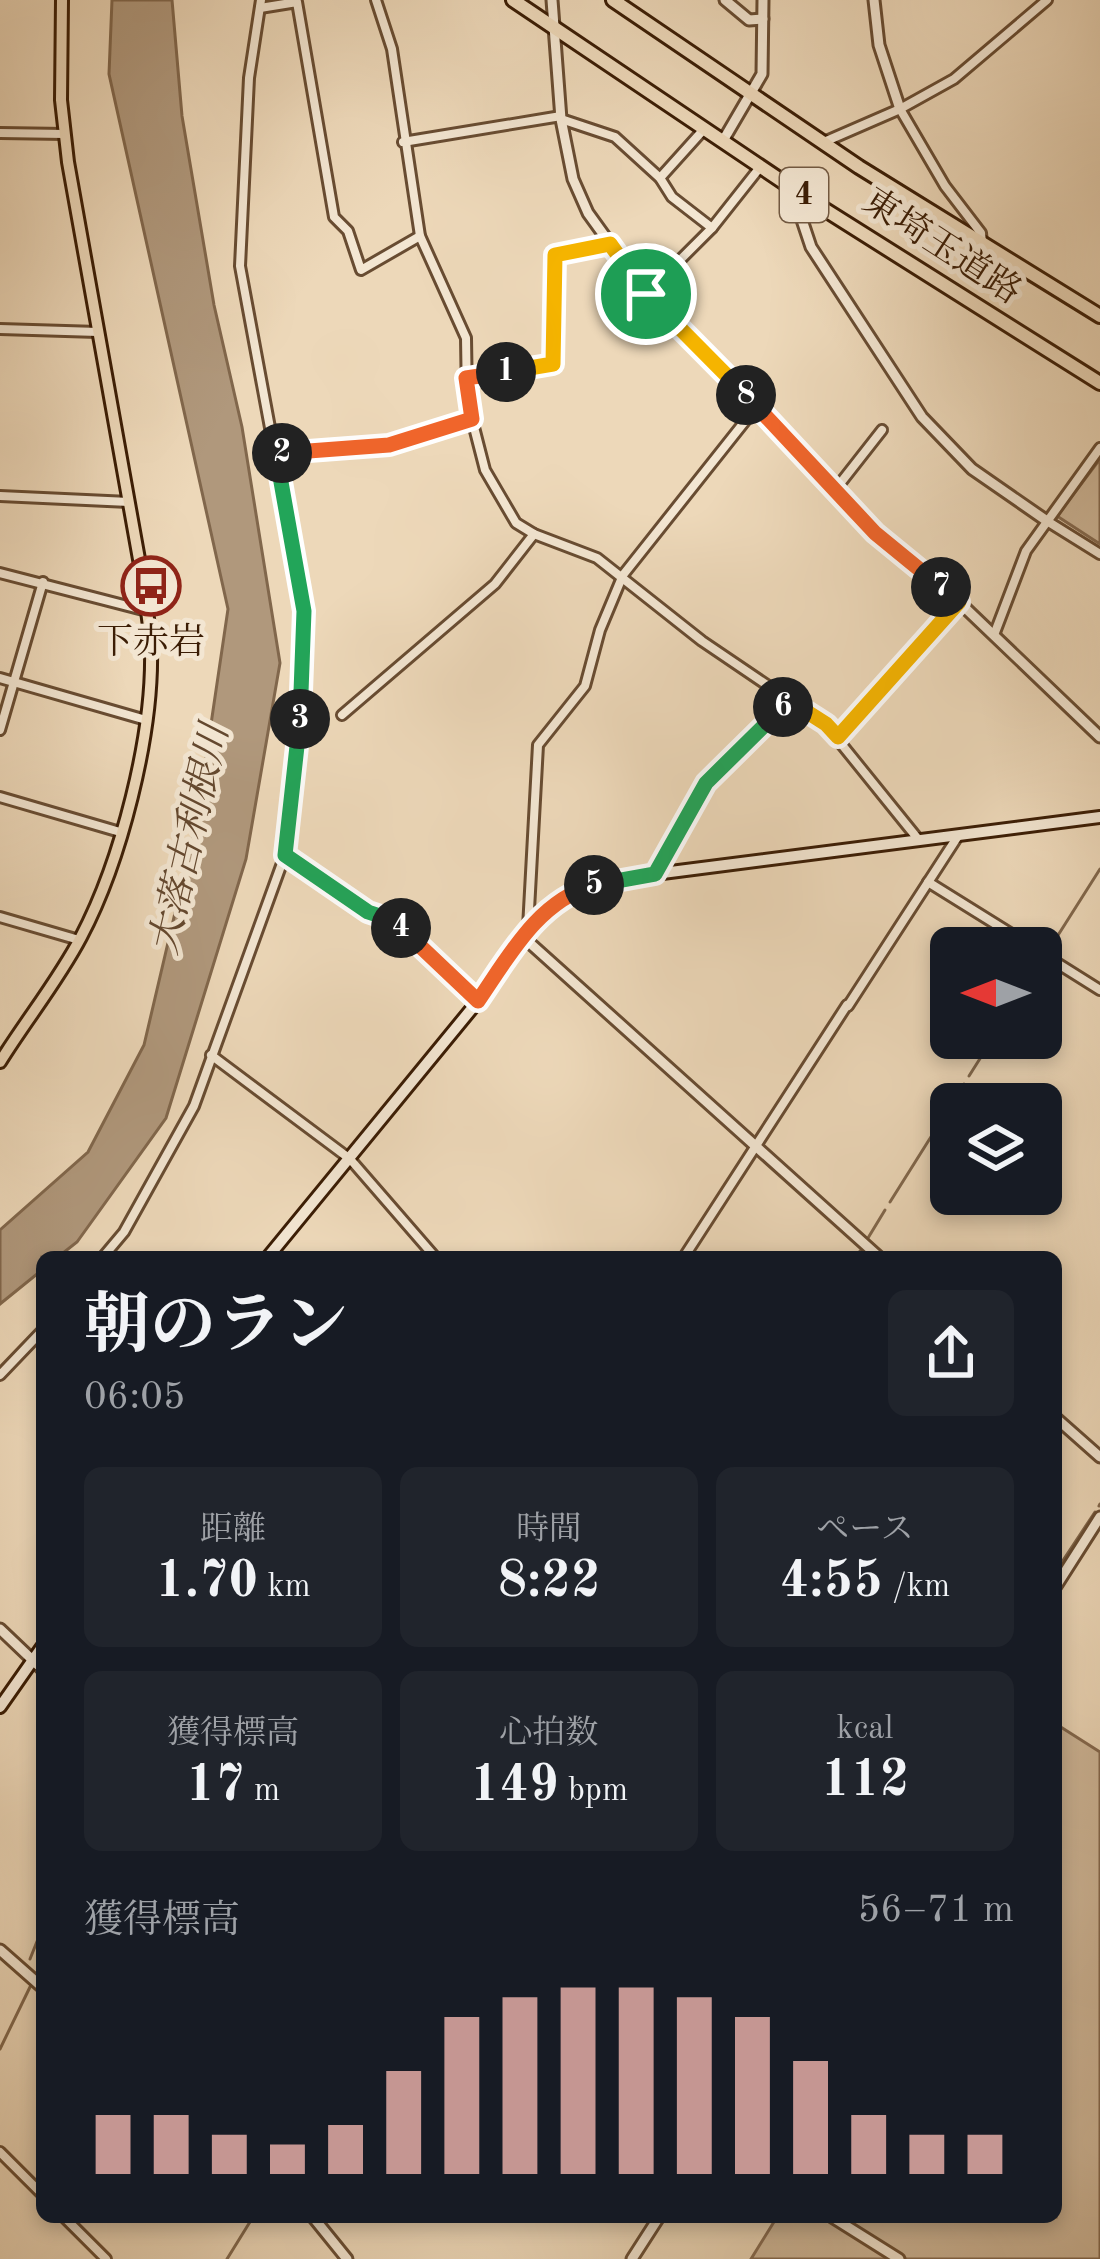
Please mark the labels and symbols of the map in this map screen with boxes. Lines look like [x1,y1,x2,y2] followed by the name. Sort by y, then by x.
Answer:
[780,168,828,222] road number: 4
[856,181,1028,312] street label: 東埼玉道路
[595,243,697,345] pin
[476,342,536,402] pin: 1
[716,365,776,425] pin: 8
[252,423,312,483] pin: 2
[120,555,182,617] bus stop icon: 下赤岩
[911,557,971,617] pin: 7
[97,622,205,662] place label: 下赤岩
[753,677,813,737] pin: 6
[270,689,330,749] pin: 3
[143,717,237,958] water label: 大落古利根川
[564,855,624,915] pin: 5
[371,898,431,958] pin: 4
[930,927,1062,1059] north arrow

